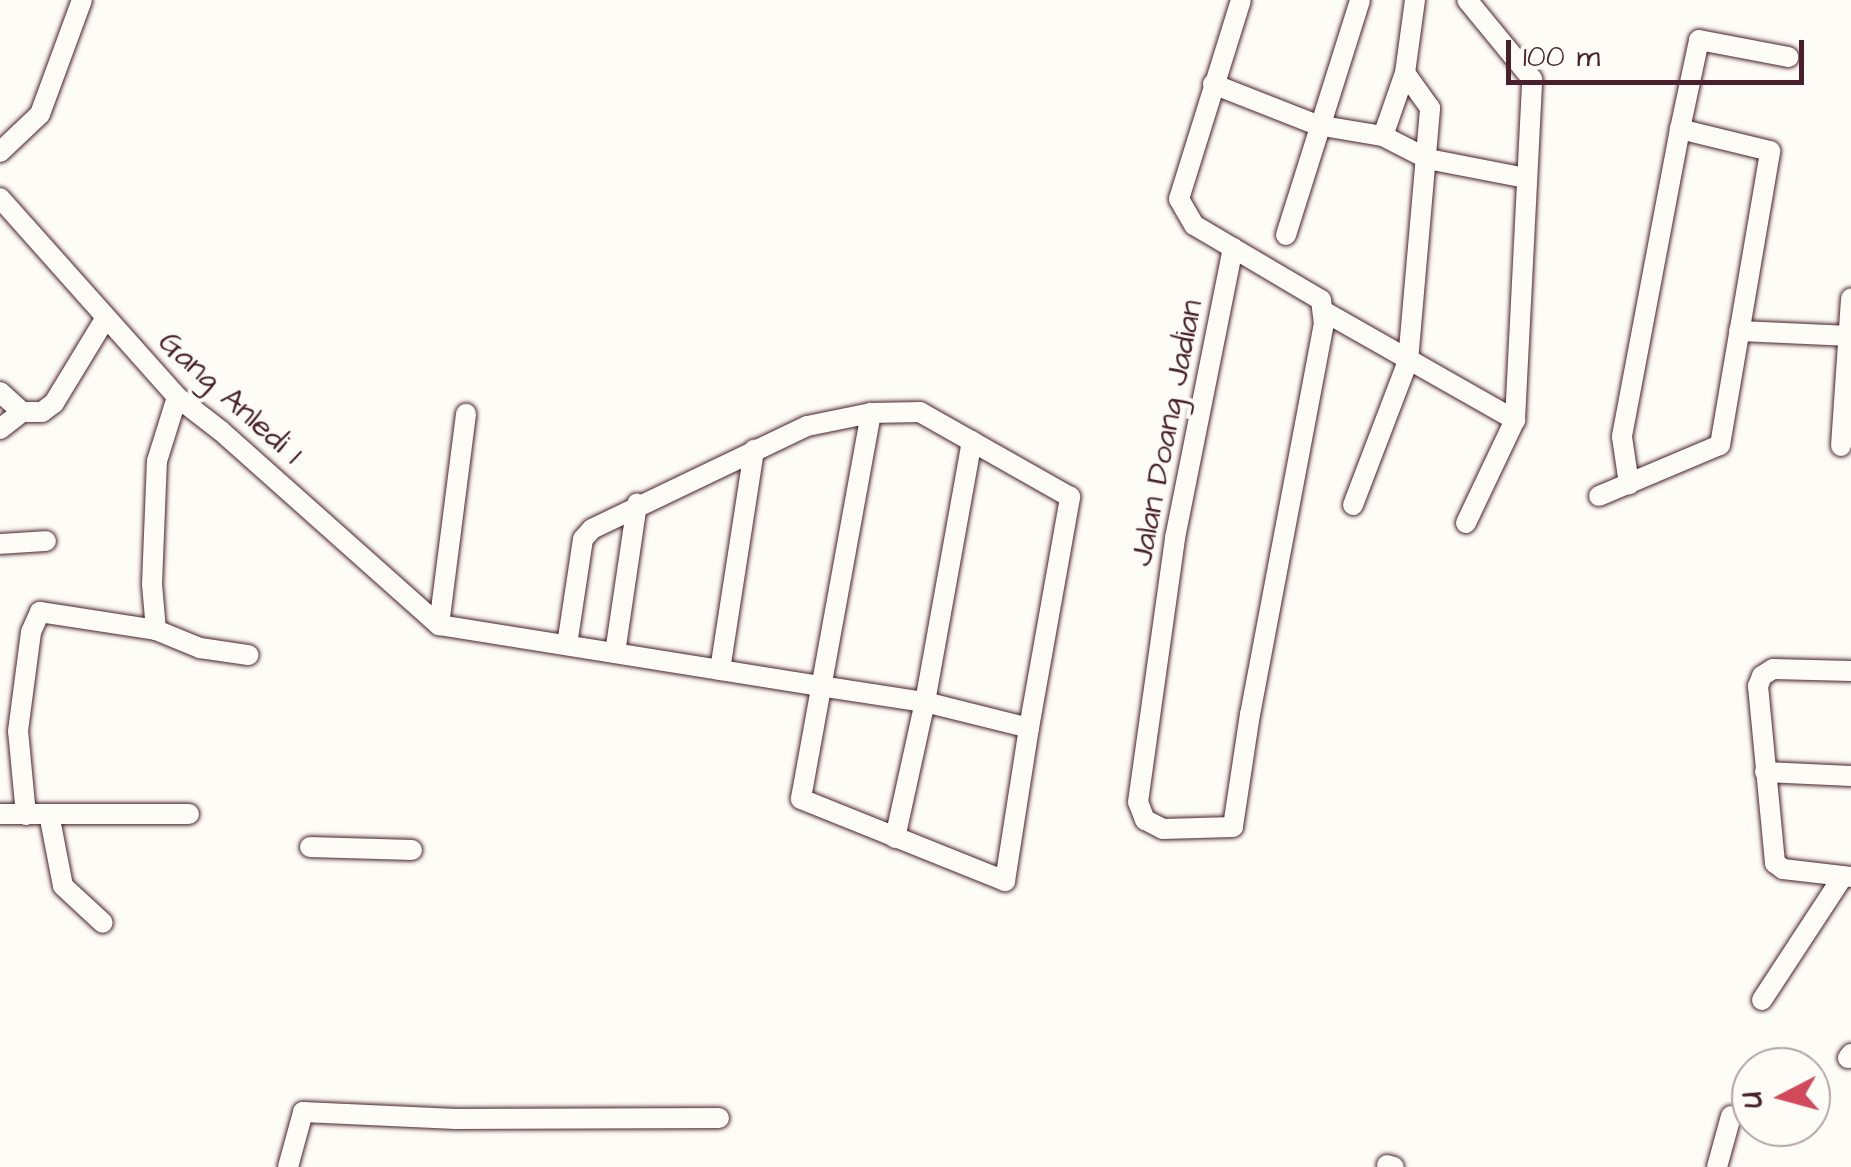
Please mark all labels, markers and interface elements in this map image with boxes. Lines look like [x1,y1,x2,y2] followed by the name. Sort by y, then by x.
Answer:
[1511,20,1808,82] scale bar
[1523,36,1600,78] text: 100 m
[1122,297,1212,569] street label: Jalan Doang Jadian
[150,323,310,473] street label: Gang Anledi 1
[1731,1047,1831,1147] north arrow
[1732,1090,1773,1110] text: U

